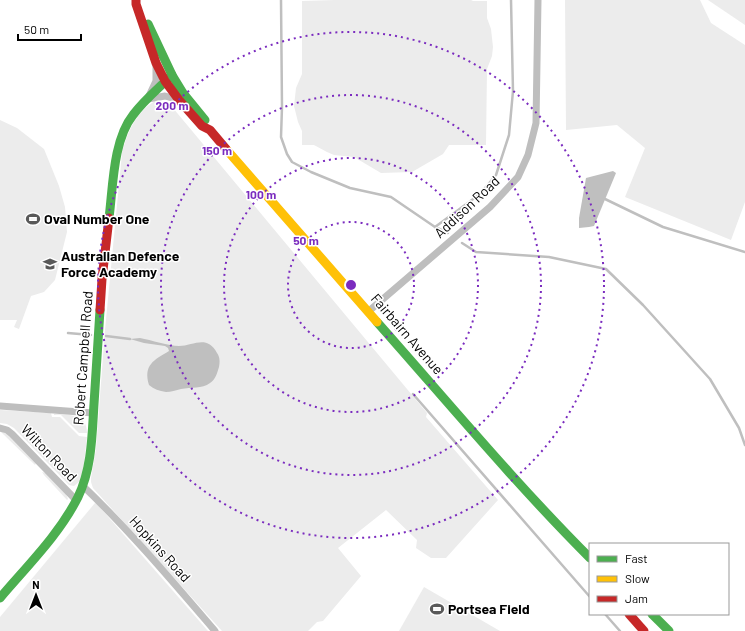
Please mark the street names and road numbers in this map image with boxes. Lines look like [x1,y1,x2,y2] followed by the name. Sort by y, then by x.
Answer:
[431,172,503,241] street label: Addison Road
[69,290,96,426] street label: Robert Campbell Road
[368,290,447,378] street label: Fairbairn Avenue
[18,421,81,485] street label: Wilton Road
[126,512,194,585] street label: Hopkins Road

